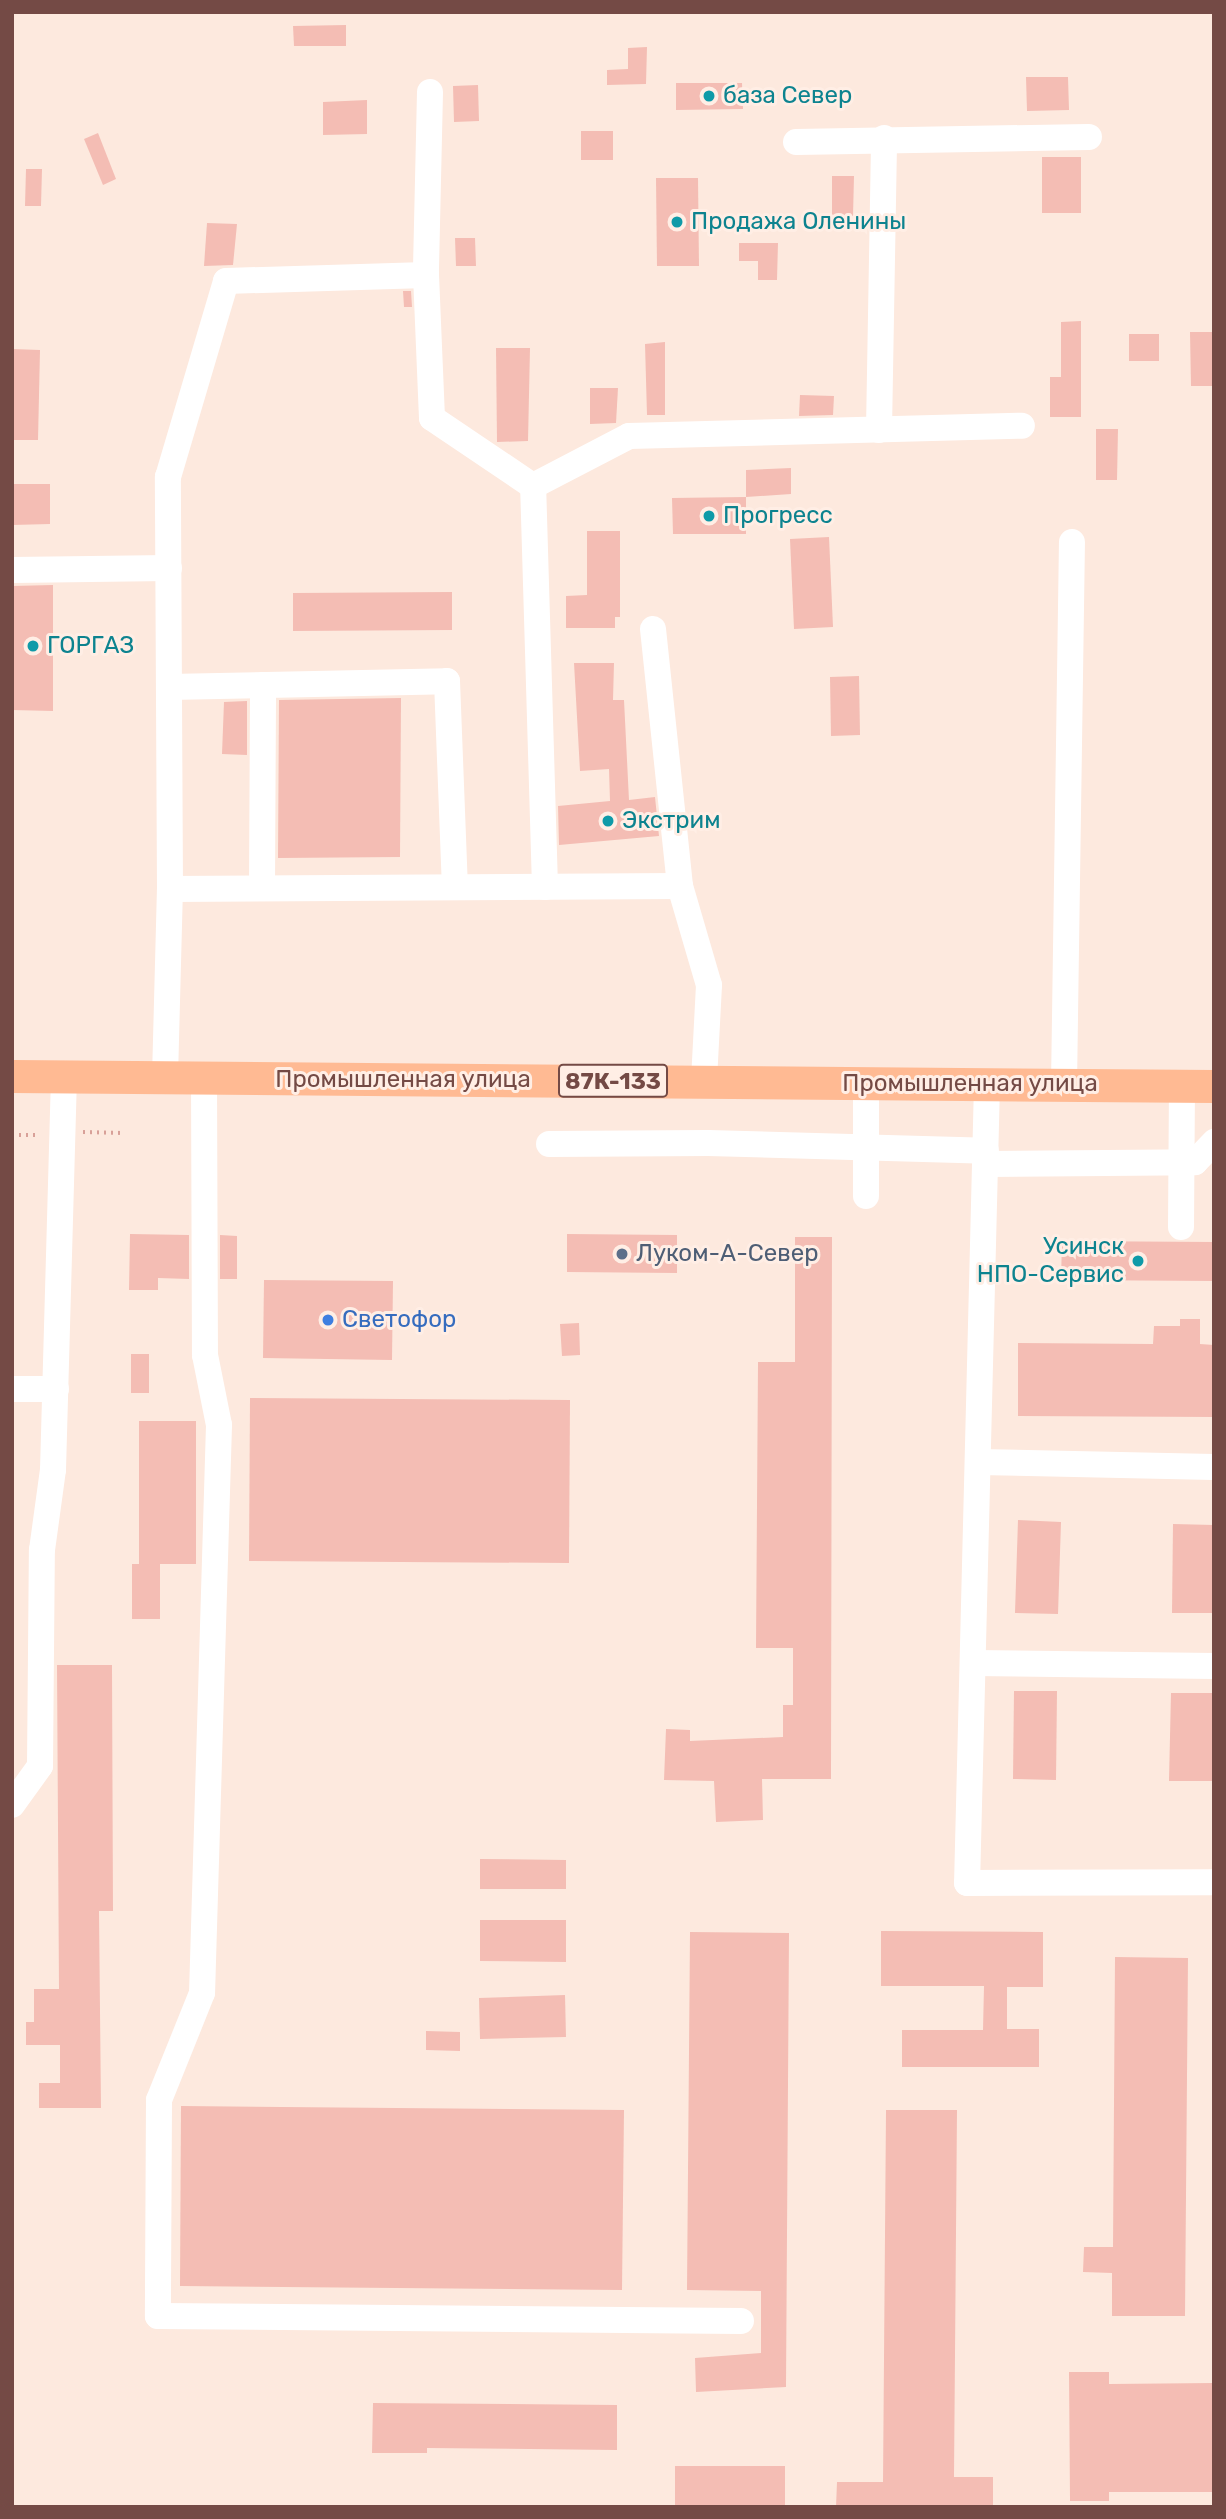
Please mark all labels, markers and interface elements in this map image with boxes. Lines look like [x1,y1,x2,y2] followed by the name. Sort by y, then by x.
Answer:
[723,82,852,110] place label: база Север
[701,88,717,104] marker: база Север
[691,208,906,236] place label: Продажа Оленины
[669,214,685,230] marker: Продажа Оленины
[723,502,833,530] place label: Прогресс
[701,508,717,524] marker: Прогресс
[47,632,134,660] place label: ГОРГАЗ
[25,638,41,654] marker: ГОРГАЗ
[622,807,720,835] place label: Экстрим
[600,813,616,829] marker: Экстрим
[557,1062,669,1100] road number: 87К-133
[275,1066,531,1094] street label: Промышленная улица
[842,1070,1098,1098] street label: Промышленная улица
[977,1233,1124,1289] place label: Усинск НПО-Сервис
[636,1240,818,1268] place label: Луком-А-Север
[614,1246,630,1262] marker: Луком-А-Север
[1130,1253,1146,1269] marker: Усинск НПО-Сервис
[342,1306,456,1334] place label: Светофор
[320,1312,336,1328] marker: Светофор

